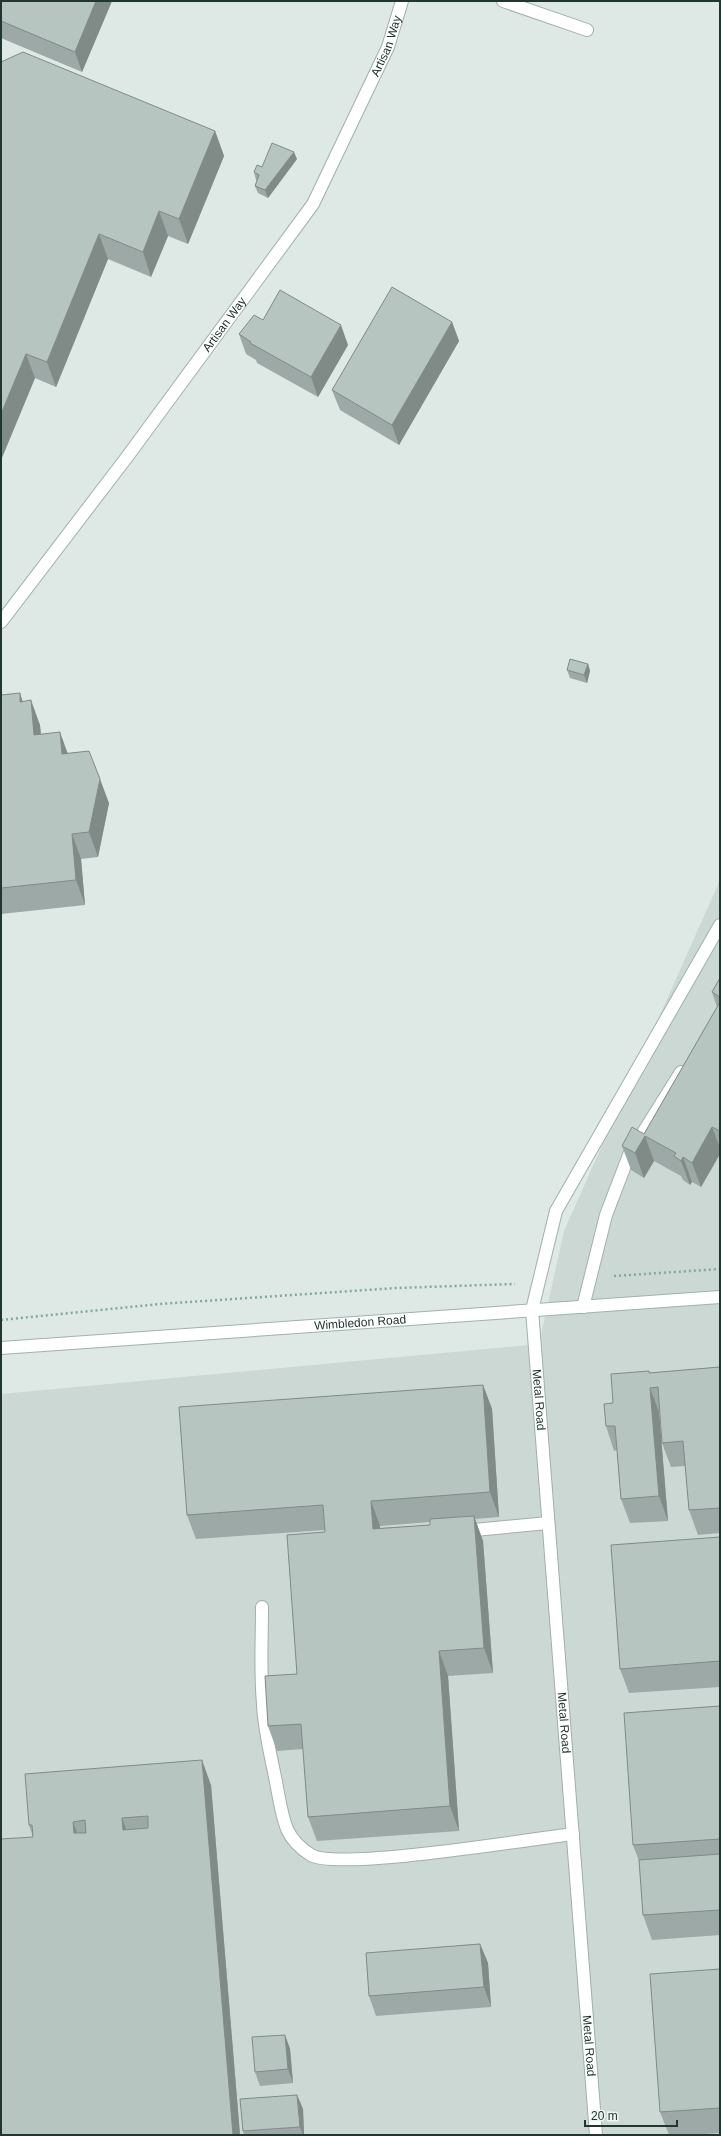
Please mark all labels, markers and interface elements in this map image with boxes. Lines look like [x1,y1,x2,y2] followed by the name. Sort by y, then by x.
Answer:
[368,14,404,79] street label: Artisan Way
[200,294,249,355] street label: Artisan Way
[314,1312,407,1333] street label: Wimbledon Road
[530,1369,548,1431] street label: Metal Road
[555,1692,573,1754] street label: Metal Road
[580,2015,598,2077] street label: Metal Road
[585,2102,677,2128] scale bar
[591,2109,618,2123] text: 20 m

